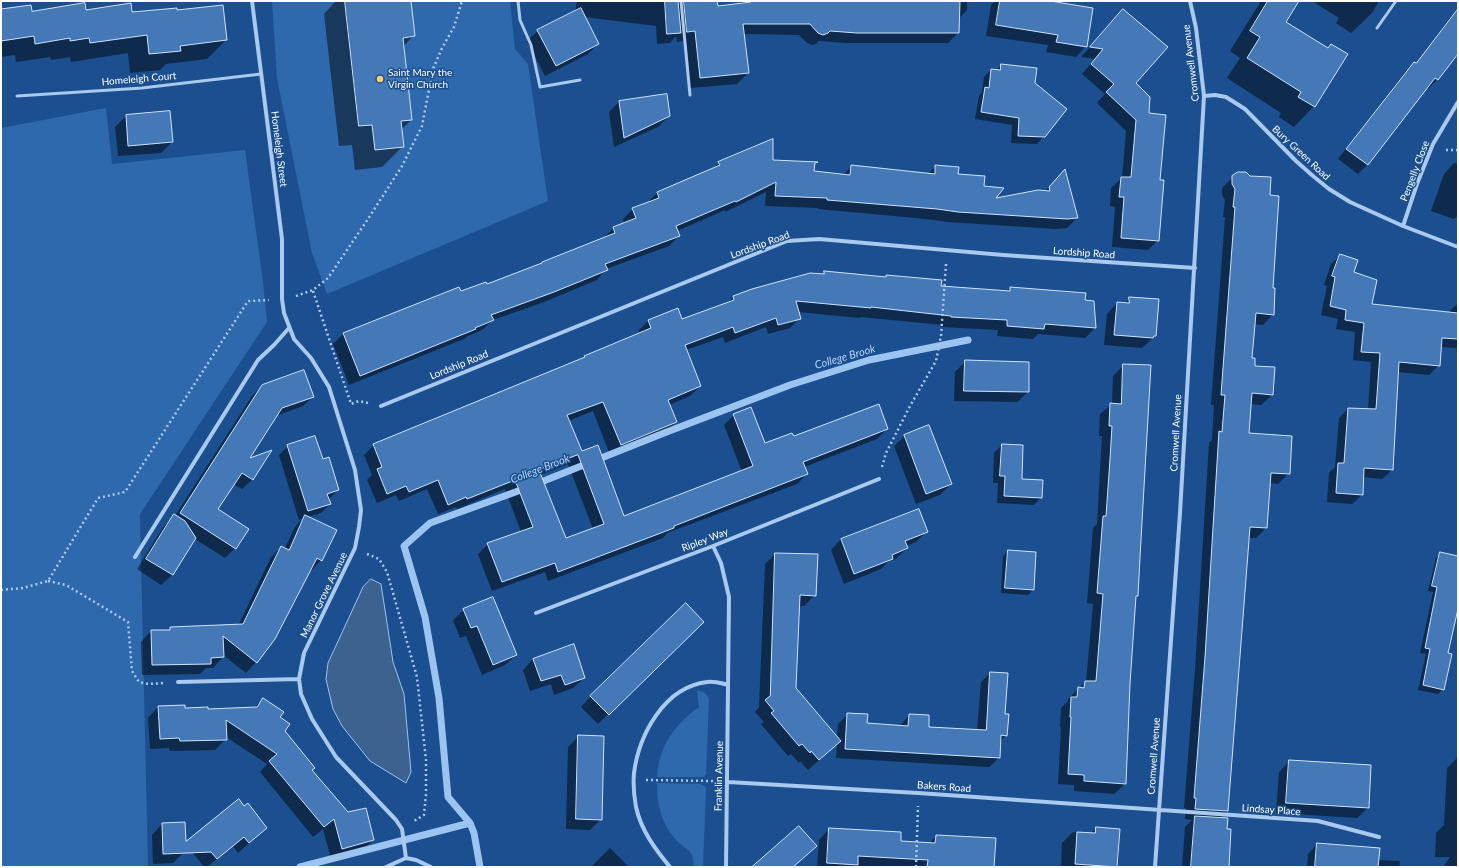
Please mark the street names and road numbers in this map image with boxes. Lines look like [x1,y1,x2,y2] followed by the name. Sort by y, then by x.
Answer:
[1180,24,1202,102] street label: Cromwell Avenue
[101,70,177,88] street label: Homeleigh Court
[268,110,290,188] street label: Homeleigh Street
[1270,123,1332,183] street label: Bury Green Road
[1398,139,1432,203] street label: Pengelly Close
[729,229,791,261] street label: Lordship Road
[1053,245,1115,261] street label: Lordship Road
[428,348,490,382] street label: Lordship Road
[1168,394,1184,472] street label: Cromwell Avenue
[680,526,730,554] street label: Ripley Way
[298,550,350,640] street label: Manor Grove Avenue
[1145,717,1163,795] street label: Cromwell Avenue
[712,741,726,811] street label: Franklin Avenue
[917,779,971,795] street label: Bakers Road
[1241,802,1301,818] street label: Lindsay Place

